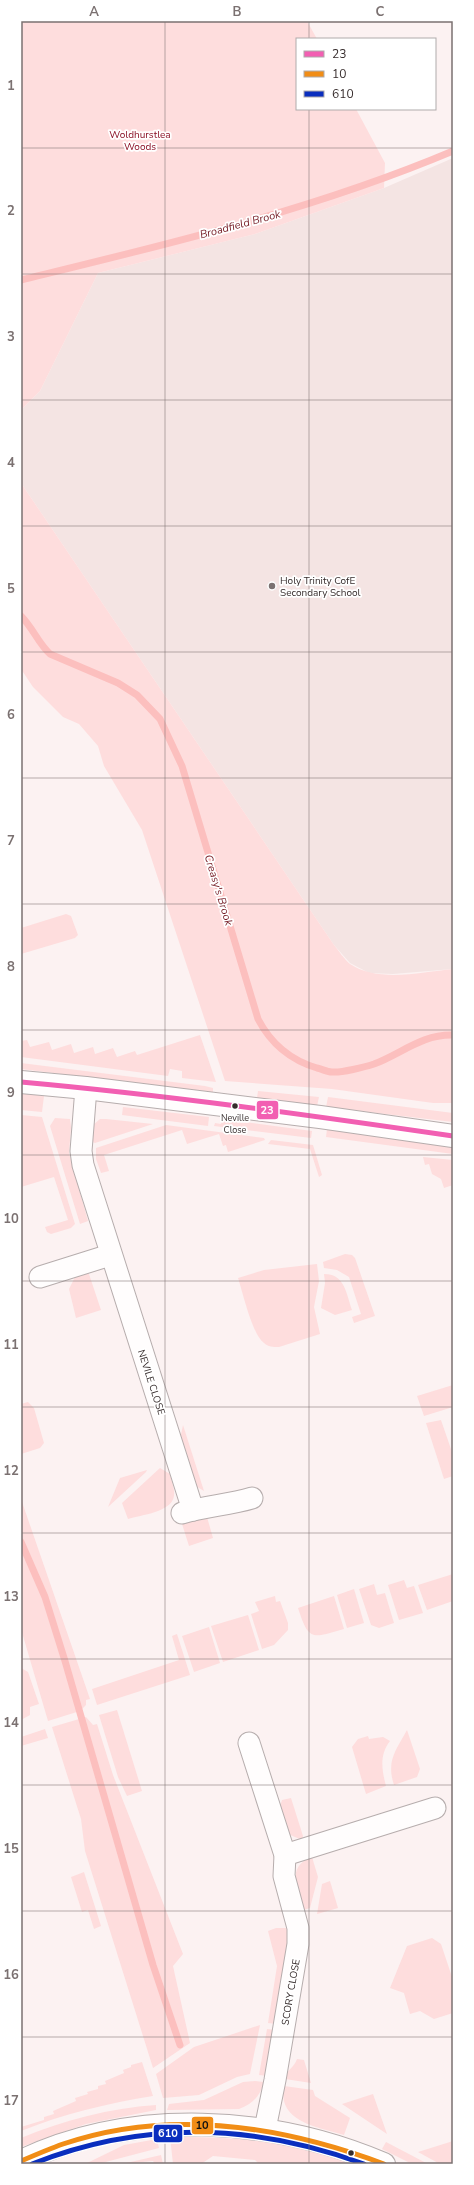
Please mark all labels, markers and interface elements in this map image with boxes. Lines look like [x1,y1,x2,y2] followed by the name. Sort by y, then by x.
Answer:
[89,3,99,21] text: A
[233,3,242,21] text: B
[376,3,385,21] text: C
[296,38,436,110] legend
[332,46,346,62] text: 23
[332,66,346,82] text: 10
[7,77,15,95] text: 1
[332,86,354,102] text: 610
[109,128,171,154] park label: Woldhurstlea Woods
[7,202,15,220] text: 2
[198,206,283,242] water label: Broadfield Brook
[7,328,15,346] text: 3
[7,454,15,472] text: 4
[280,574,361,600] place label: Holy Trinity CofE Secondary School
[7,580,15,598] text: 5
[267,581,277,591] marker: Holy Trinity CofE Secondary School
[7,706,15,724] text: 6
[7,832,15,850] text: 7
[201,853,237,928] water label: Creasy's Brook
[7,958,15,976] text: 8
[7,1084,15,1102] text: 9
[256,1100,279,1120] line badge: 23
[230,1101,240,1111] marker: Neville Close
[260,1103,274,1118] text: 23
[221,1112,249,1136] place label: Neville Close
[3,1210,19,1228] text: 10
[3,1336,19,1354] text: 11
[134,1348,168,1417] street label: NEVILE CLOSE
[3,1462,19,1480] text: 12
[3,1588,19,1606] text: 13
[3,1714,19,1732] text: 14
[3,1840,19,1858] text: 15
[278,1958,304,2026] street label: SCORY CLOSE
[3,1966,19,1984] text: 16
[3,2092,19,2110] text: 17
[191,2116,214,2135] line badge: 10
[195,2118,209,2133] text: 10
[153,2124,183,2143] line badge: 610
[158,2126,178,2141] text: 610
[346,2148,356,2158] unlabelled marker

